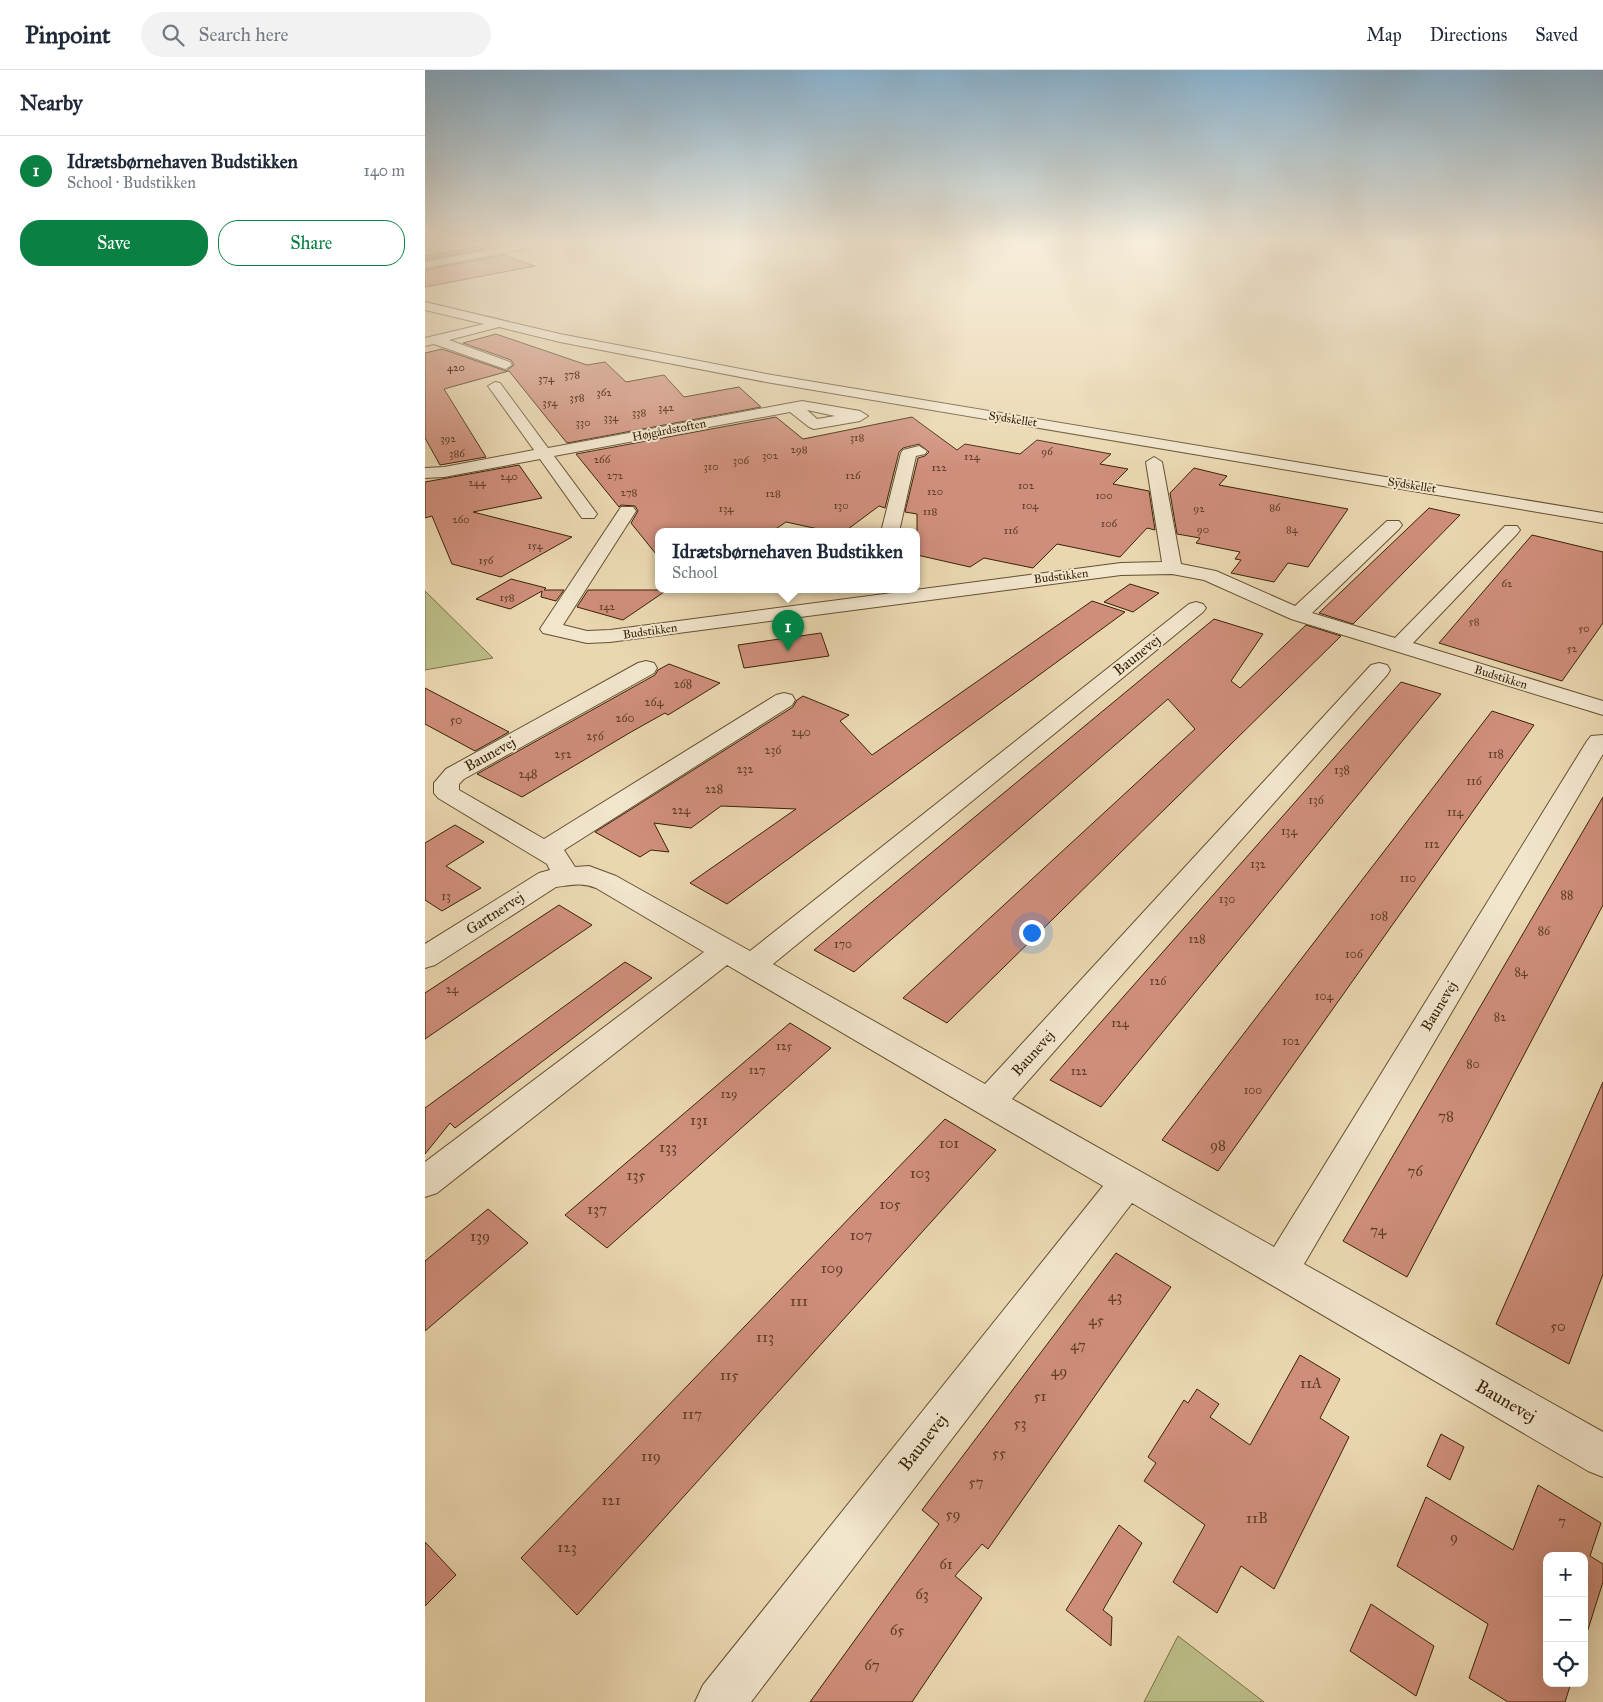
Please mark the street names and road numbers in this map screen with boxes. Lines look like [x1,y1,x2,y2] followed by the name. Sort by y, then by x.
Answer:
[988,408,1039,430] street label: Sydskellet
[631,416,708,445] street label: Højgårdstoften
[1387,474,1438,496] street label: Sydskellet
[1033,566,1090,586] street label: Budstikken
[622,620,679,642] street label: Budstikken
[1110,631,1164,679] street label: Baunevej
[1473,662,1530,692] street label: Budstikken
[461,733,519,775] street label: Baunevej
[463,888,527,938] street label: Gartnervej
[1417,978,1461,1034] street label: Baunevej
[1008,1026,1058,1080] street label: Baunevej
[1472,1375,1540,1427] street label: Baunevej
[894,1409,952,1475] street label: Baunevej

